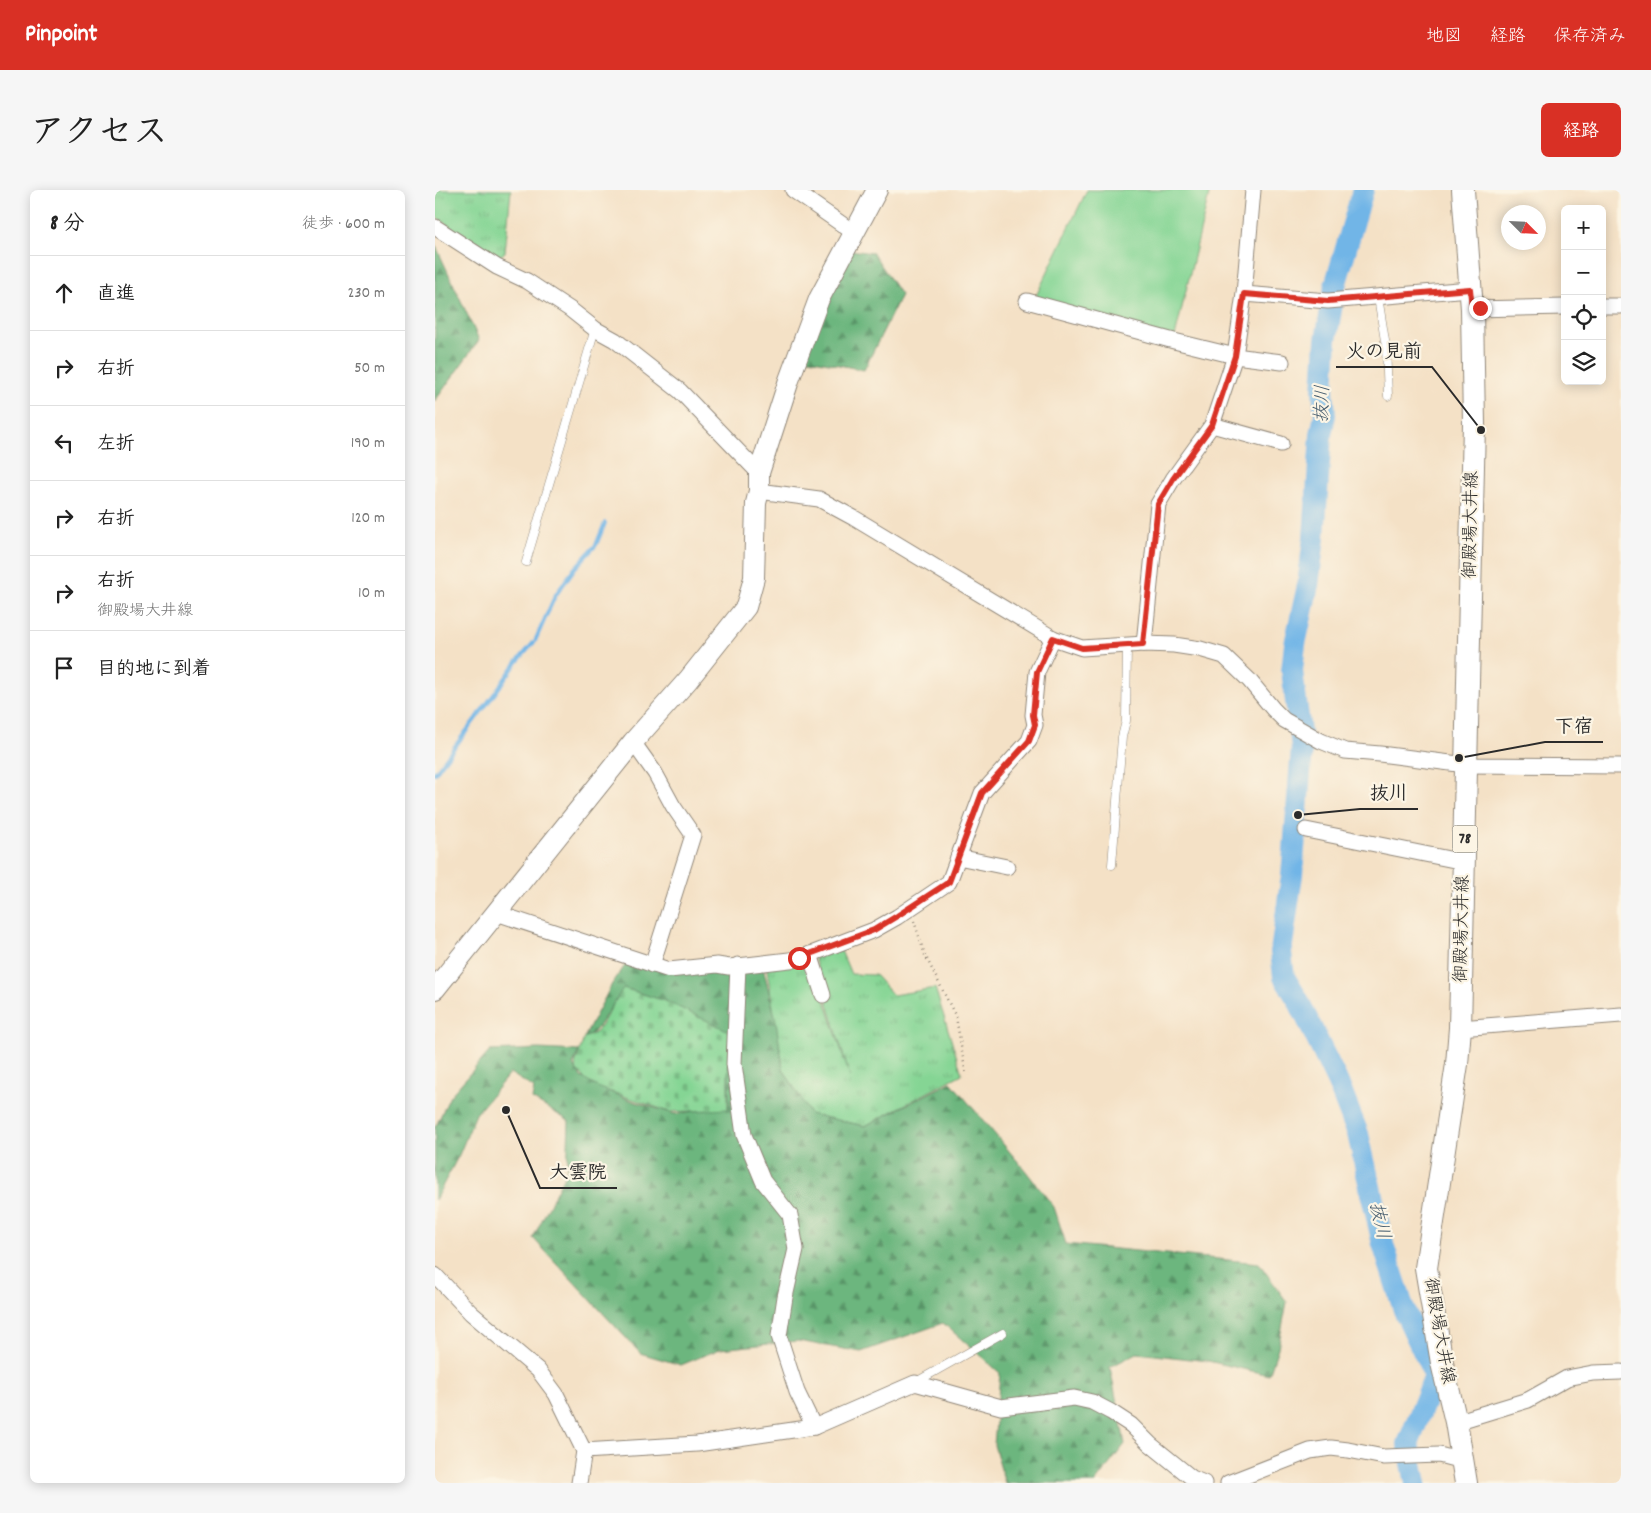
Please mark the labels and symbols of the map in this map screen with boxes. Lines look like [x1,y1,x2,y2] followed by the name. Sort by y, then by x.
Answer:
[1501,205,1546,250] north arrow
[1469,297,1492,320] route end
[1336,333,1432,367] callout: 火の見前
[1346,340,1422,367] text: 火の見前
[1310,385,1338,423] water label: 抜川
[1459,471,1485,579] street label: 御殿場大井線
[1545,708,1603,742] callout: 下宿
[1555,715,1593,742] text: 下宿
[1360,775,1418,809] callout: 抜川
[1370,782,1408,809] text: 抜川
[1453,826,1477,852] road number: 78
[1450,875,1476,983] street label: 御殿場大井線
[788,947,811,970] route start
[540,1154,617,1188] callout: 大雲院
[549,1161,607,1188] text: 大雲院
[1361,1199,1395,1243] water label: 抜川
[1416,1276,1460,1386] street label: 御殿場大井線

